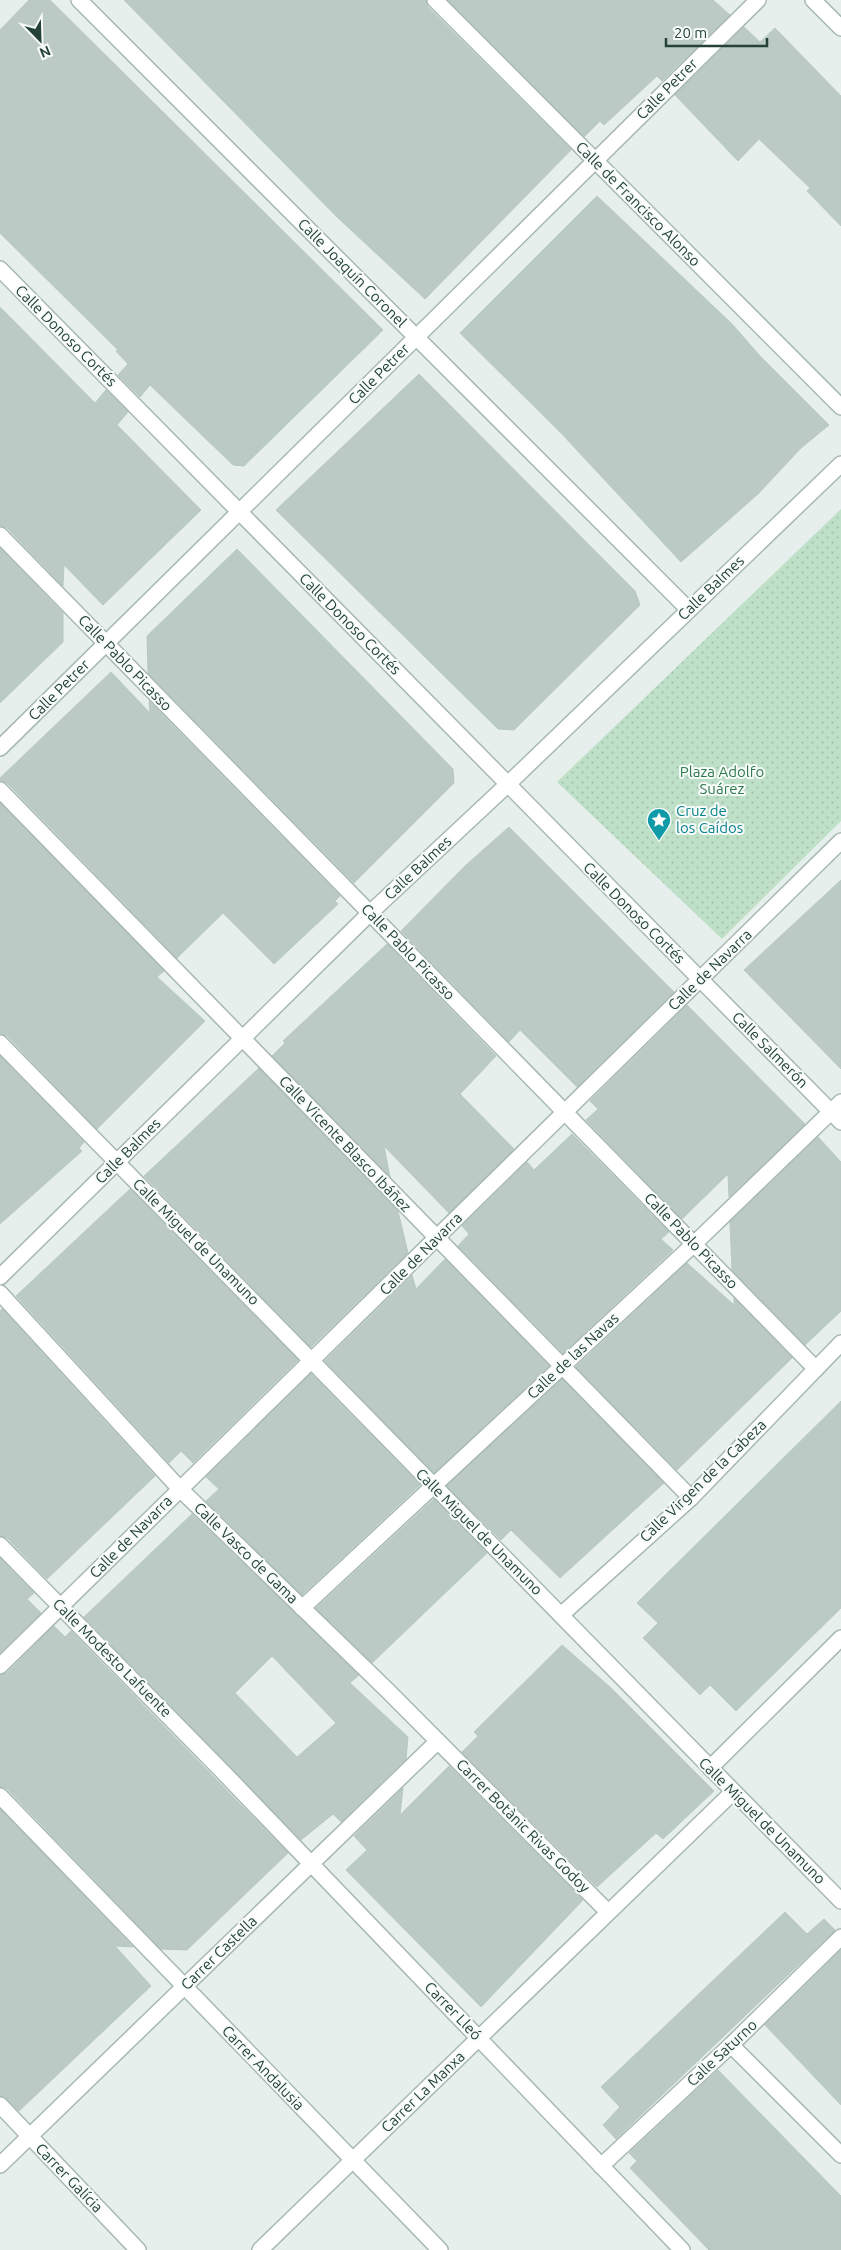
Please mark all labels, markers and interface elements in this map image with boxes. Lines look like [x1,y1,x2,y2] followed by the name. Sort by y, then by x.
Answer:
[15,15,65,65] north arrow
[666,15,767,47] scale bar
[674,24,707,41] text: 20 m
[37,43,53,61] text: N
[633,54,701,123] street label: Calle Petrer
[573,138,704,269] street label: Calle de Francisco Alonso
[295,215,410,331] street label: Calle Joaquín Coronel
[12,281,121,390] street label: Calle Donoso Cortés
[345,339,413,408] street label: Calle Petrer
[674,552,747,623] street label: Calle Balmes
[296,569,405,678] street label: Calle Donoso Cortés
[75,611,176,714] street label: Calle Pablo Picasso
[25,655,93,724] street label: Calle Petrer
[680,763,764,797] park label: Plaza Adolfo Suárez
[676,802,743,836] place label: Cruz de los Caídos
[646,807,672,841] place icon: Cruz de los Caídos
[381,832,455,903] street label: Calle Balmes
[580,858,689,967] street label: Calle Donoso Cortés
[358,900,459,1003] street label: Calle Pablo Picasso
[664,925,755,1014] street label: Calle de Navarra
[729,1008,812,1091] street label: Calle Salmerón
[276,1072,415,1215] street label: Calle Vicente Blasco Ibáñez
[91,1114,164,1187] street label: Calle Balmes
[130,1175,263,1308] street label: Calle Miguel de Unamuno
[641,1189,742,1292] street label: Calle Pablo Picasso
[376,1209,465,1298] street label: Calle de Navarra
[524,1309,622,1402] street label: Calle de las Navas
[636,1416,769,1545] street label: Calle Virgen de la Cabeza
[413,1465,546,1598] street label: Calle Miguel de Unamuno
[86,1492,175,1581] street label: Calle de Navarra
[191,1499,302,1607] street label: Calle Vasco de Gama
[50,1595,175,1720] street label: Calle Modesto Lafuente
[696,1754,829,1887] street label: Calle Miguel de Unamuno
[453,1755,594,1896] street label: Carrer Botànic Rivas Godoy
[177,1912,260,1993] street label: Carrer Castella
[421,1978,485,2043] street label: Carrer Lleó
[683,2016,760,2089] street label: Calle Saturno
[219,2022,308,2113] street label: Carrer Andalusia
[378,2048,468,2136] street label: Carrer La Manxa
[32,2140,106,2216] street label: Carrer Galícia

